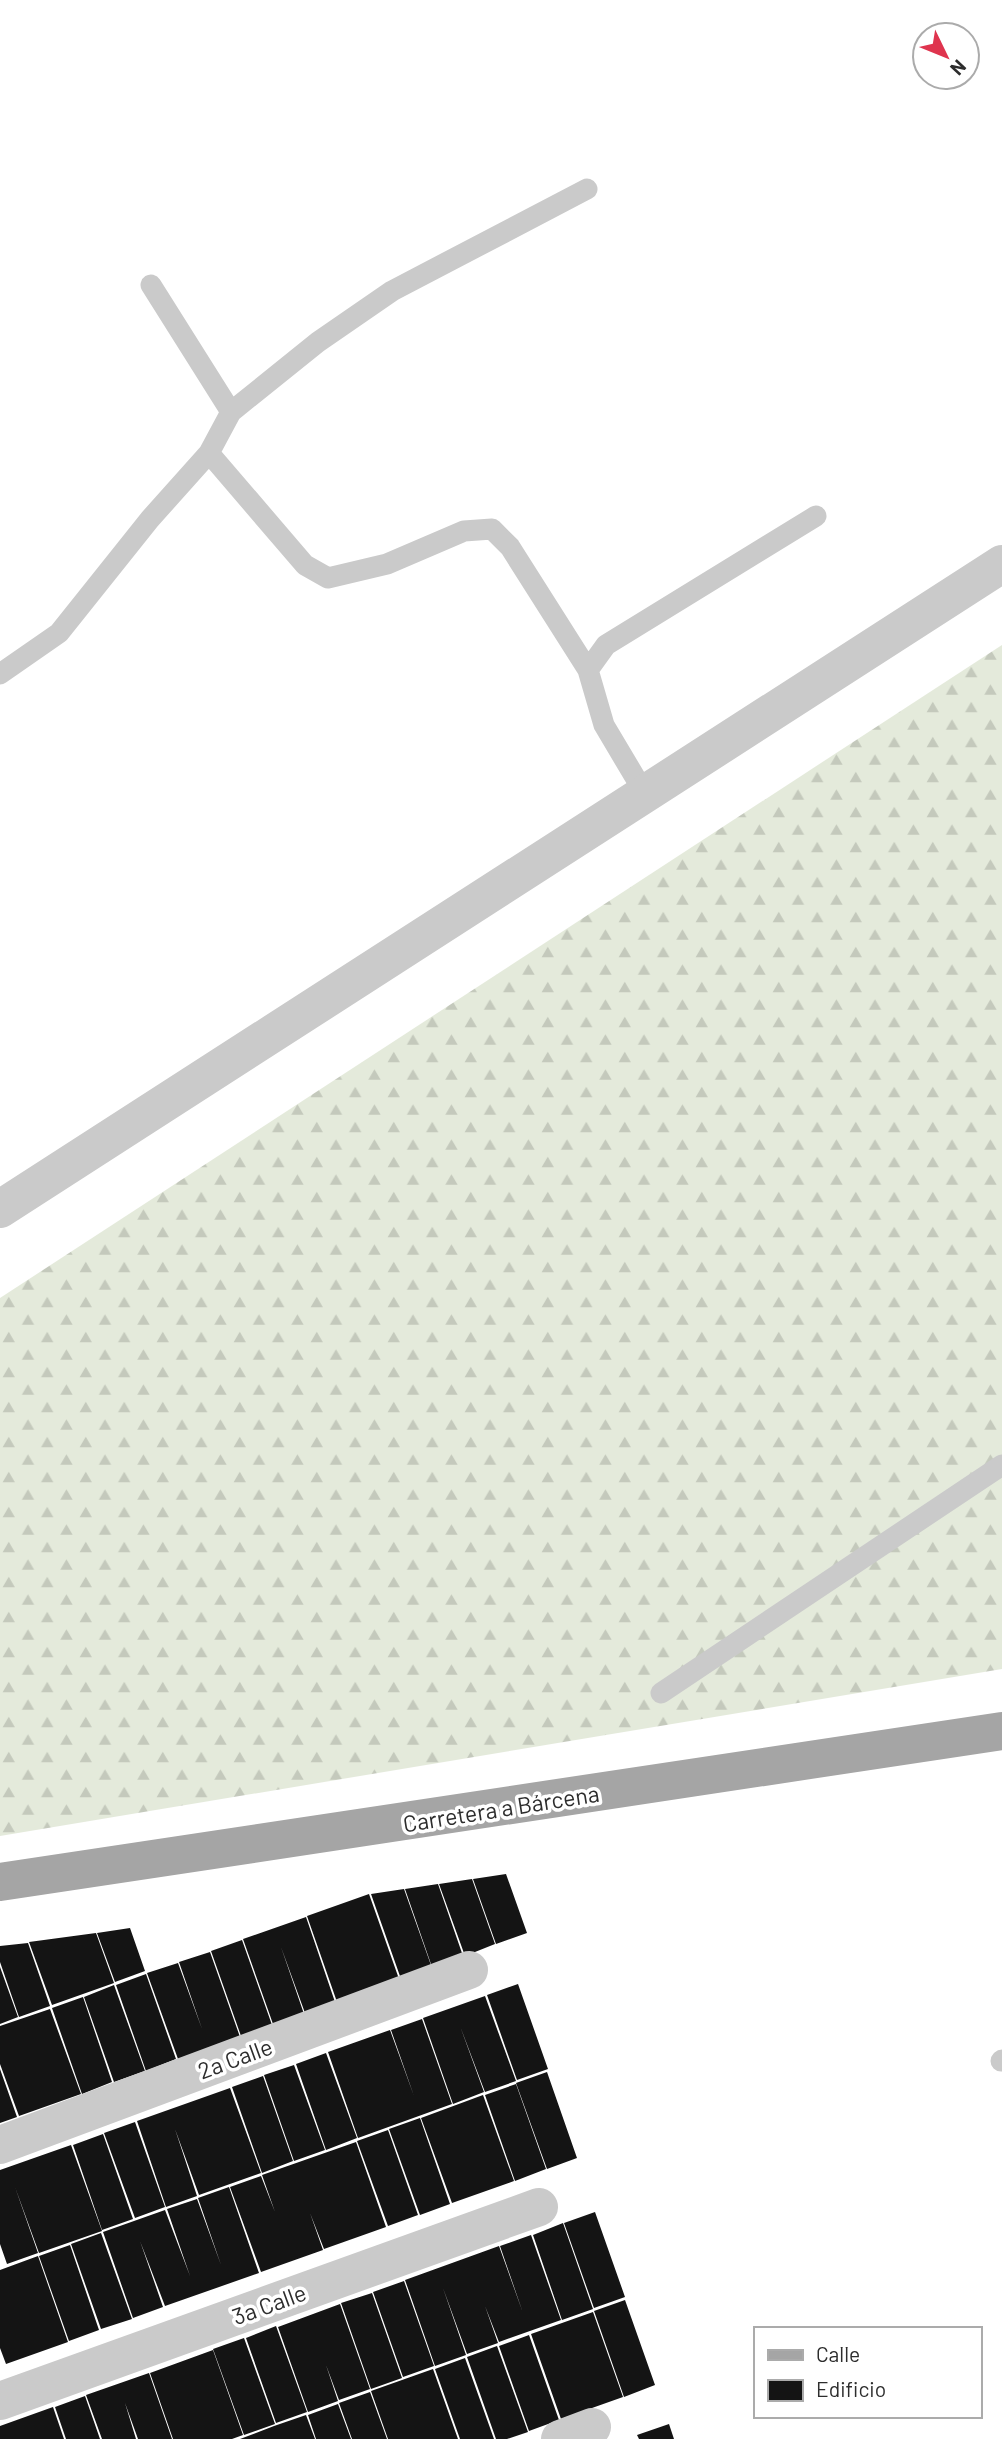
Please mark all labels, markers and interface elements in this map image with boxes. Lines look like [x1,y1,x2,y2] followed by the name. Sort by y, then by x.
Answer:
[911,21,981,91] north arrow
[946,55,972,80] text: N
[401,1779,601,1837] street label: Carretera a Bárcena
[194,2032,276,2084] street label: 2a Calle
[228,2278,310,2330] street label: 3a Calle
[754,2327,981,2418] legend
[816,2341,860,2366] text: Calle
[816,2376,886,2401] text: Edificio

